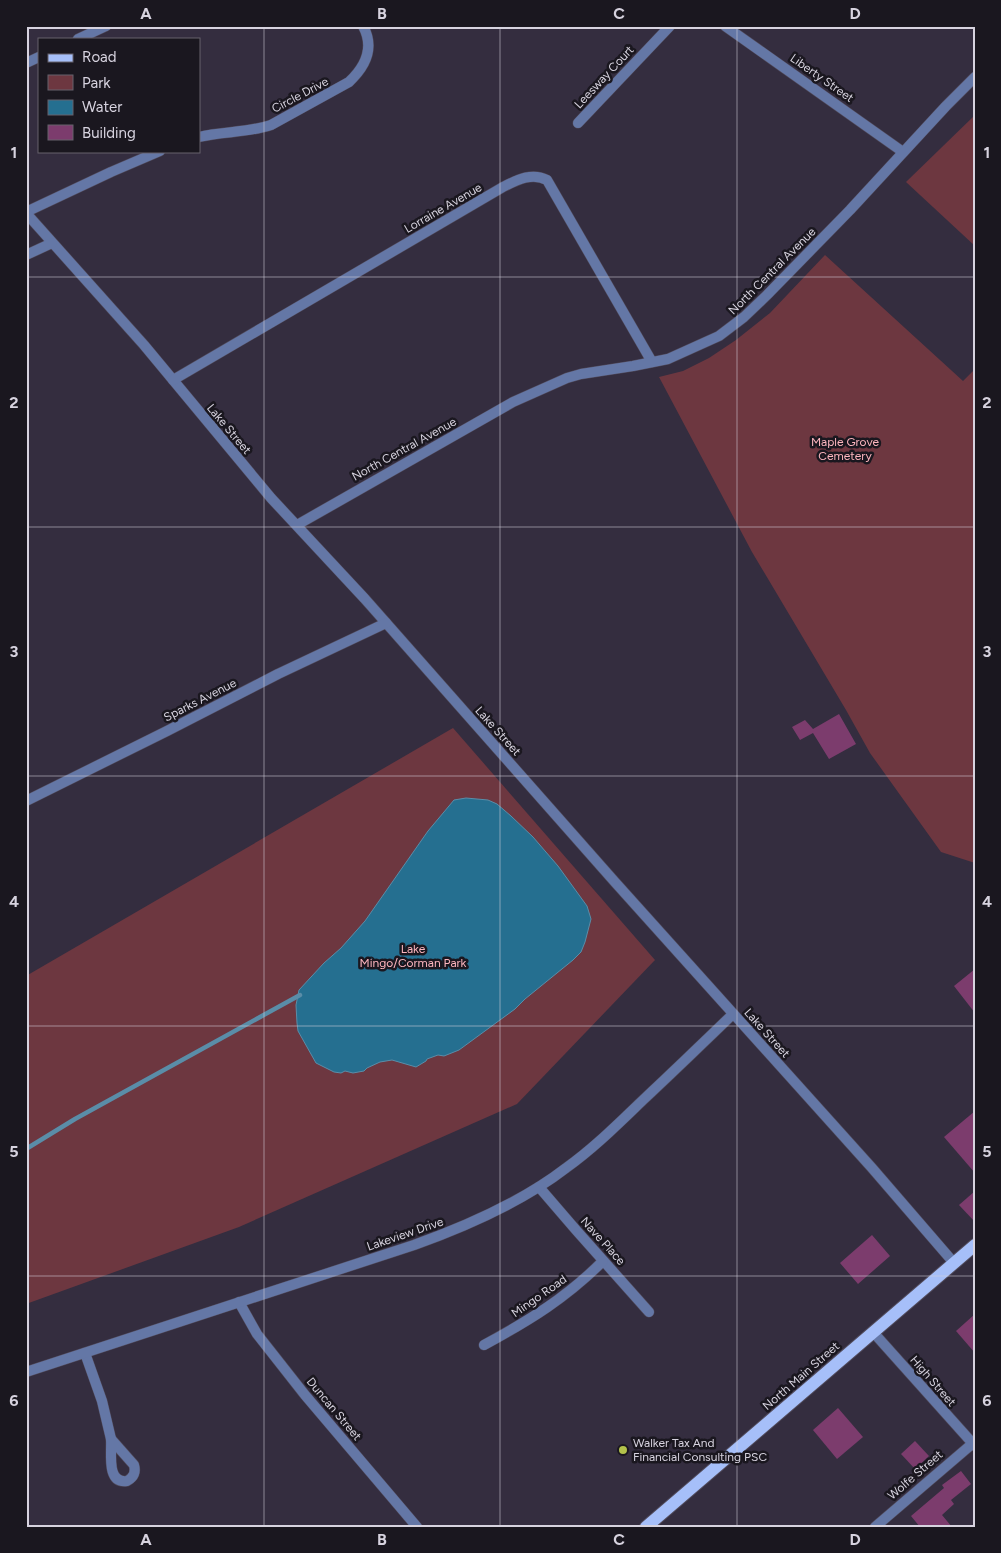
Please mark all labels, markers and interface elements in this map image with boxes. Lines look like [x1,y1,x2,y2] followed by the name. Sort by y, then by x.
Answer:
[140,4,152,23] text: A
[377,4,387,23] text: B
[613,4,625,23] text: C
[849,4,861,23] text: D
[38,38,200,152] legend
[571,42,637,111] street label: Leesway Court
[82,48,117,66] text: Road
[788,51,857,105] street label: Liberty Street
[82,74,111,92] text: Park
[269,74,331,116] street label: Circle Drive
[82,98,122,116] text: Water
[82,124,136,142] text: Building
[11,143,17,162] text: 1
[984,143,990,162] text: 1
[402,180,485,236] street label: Lorraine Avenue
[726,224,819,317] street label: North Central Avenue
[9,393,19,412] text: 2
[982,393,992,412] text: 2
[204,401,254,457] street label: Lake Street
[349,414,459,484] street label: North Central Avenue
[811,435,880,463] park label: Maple Grove Cemetery
[10,642,19,661] text: 3
[983,642,992,661] text: 3
[161,675,239,724] street label: Sparks Avenue
[472,704,524,759] street label: Lake Street
[9,892,19,911] text: 4
[982,892,992,911] text: 4
[360,942,467,970] park label: Lake Mingo/Corman Park
[741,1006,793,1061] street label: Lake Street
[9,1142,19,1161] text: 5
[982,1142,992,1161] text: 5
[365,1214,446,1254] street label: Lakeview Drive
[578,1214,628,1268] street label: Nave Place
[509,1272,569,1320] street label: Mingo Road
[760,1339,842,1413] street label: North Main Street
[907,1353,959,1409] street label: High Street
[304,1375,365,1444] street label: Duncan Street
[9,1391,19,1410] text: 6
[982,1391,992,1410] text: 6
[633,1436,767,1464] place label: Walker Tax And Financial Consulting PSC
[617,1444,629,1456] marker: Walker Tax And Financial Consulting PSC
[885,1447,946,1503] street label: Wolfe Street
[140,1530,152,1549] text: A
[377,1530,387,1549] text: B
[613,1530,625,1549] text: C
[849,1530,861,1549] text: D

